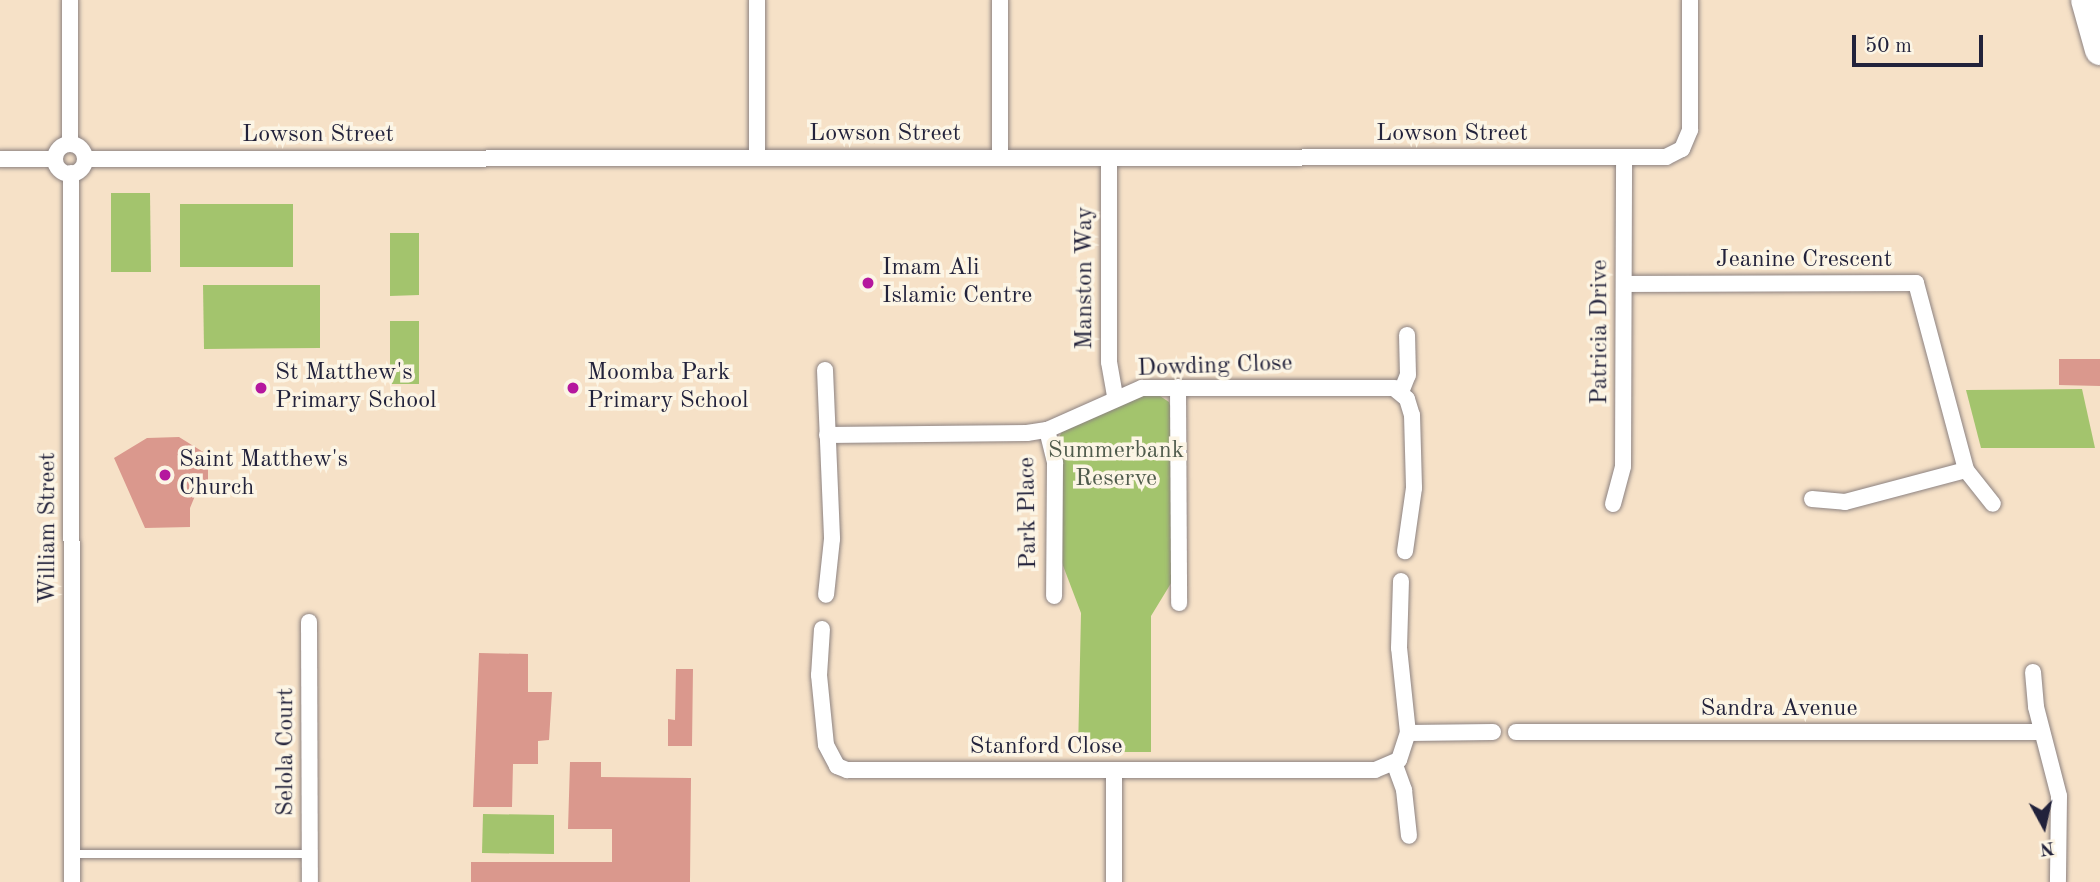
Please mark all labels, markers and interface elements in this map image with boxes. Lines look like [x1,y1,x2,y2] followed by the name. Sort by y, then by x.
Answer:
[1855,21,1986,65] scale bar
[1865,36,1912,57] text: 50 m
[809,121,961,149] street label: Lowson Street
[1376,121,1528,149] street label: Lowson Street
[242,122,394,150] street label: Lowson Street
[1072,206,1100,350] street label: Manston Way
[1716,247,1892,275] street label: Jeanine Crescent
[882,255,1032,311] place label: Imam Ali Islamic Centre
[1587,259,1615,405] street label: Patricia Drive
[860,275,876,291] marker: Imam Ali Islamic Centre
[1137,350,1293,384] street label: Dowding Close
[275,360,437,416] place label: St Matthew's Primary School
[587,360,749,416] place label: Moomba Park Primary School
[253,380,269,396] marker: St Matthew's Primary School
[565,380,581,396] marker: Moomba Park Primary School
[1048,438,1184,494] park label: Summerbank Reserve
[179,447,348,503] place label: Saint Matthew's Church
[35,452,63,604] street label: William Street
[1014,457,1044,569] street label: Park Place
[157,467,173,483] marker: Saint Matthew's Church
[273,688,301,816] street label: Selola Court
[1701,696,1857,724] street label: Sandra Avenue
[970,734,1122,762] street label: Stanford Close
[2009,791,2079,861] north arrow
[2038,837,2056,858] text: N

